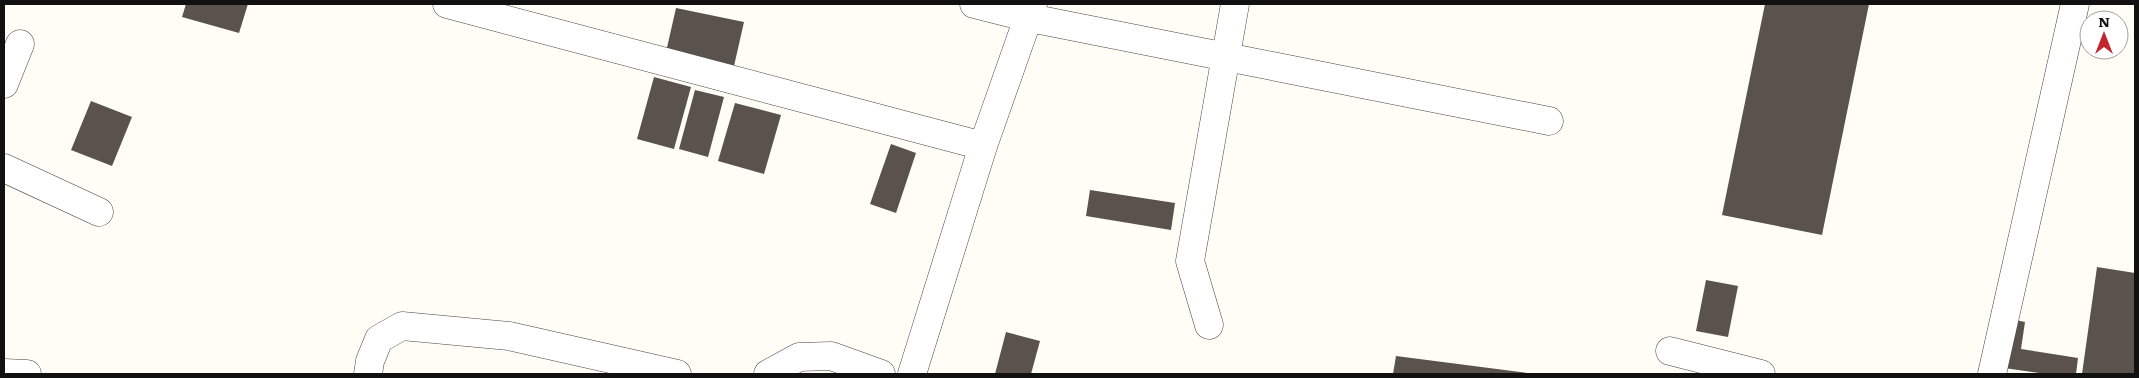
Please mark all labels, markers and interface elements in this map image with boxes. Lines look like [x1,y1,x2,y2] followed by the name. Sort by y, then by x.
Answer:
[2079,10,2129,60] north arrow
[2098,11,2110,31] text: N

